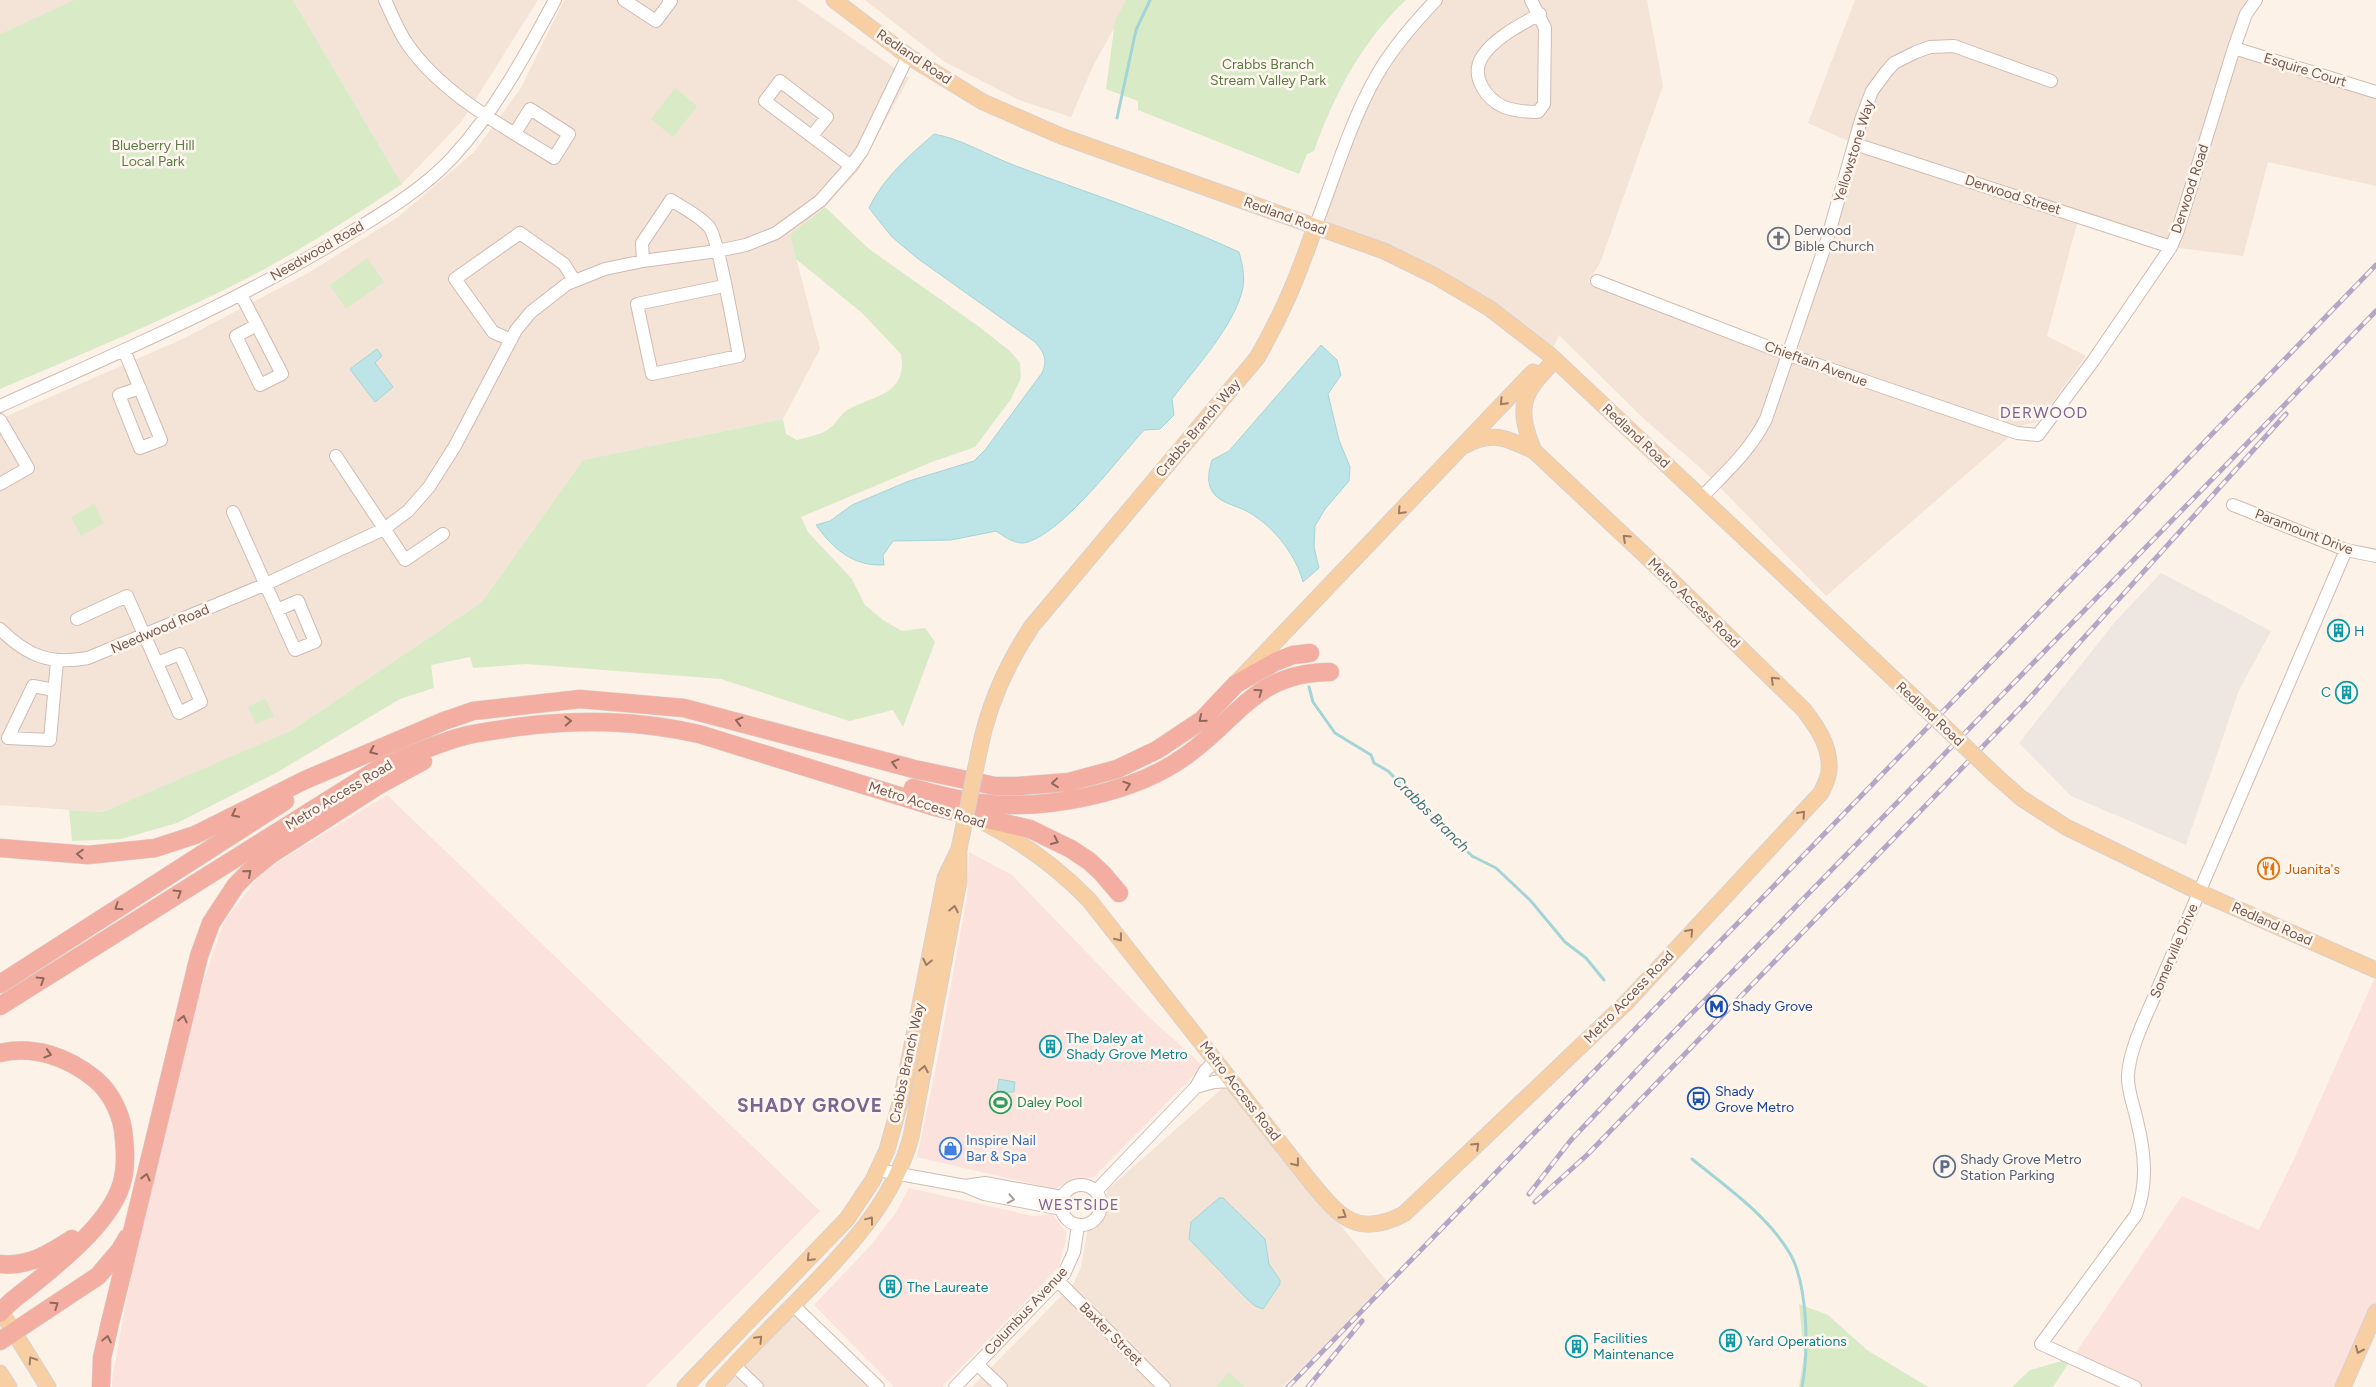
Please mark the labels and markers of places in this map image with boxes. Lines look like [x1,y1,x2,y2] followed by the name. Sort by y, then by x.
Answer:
[1794,222,1874,255] place label: Derwood Bible Church
[1766,226,1790,250] church icon: Derwood Bible Church
[2326,619,2350,643] building icon: H
[2354,623,2365,640] place label: H
[2335,680,2359,704] building icon: C
[2321,684,2331,701] place label: C
[2257,857,2281,881] restaurant icon: Juanita's
[2285,861,2340,878] place label: Juanita's
[1704,994,1728,1018] metro station icon: Shady Grove
[1732,998,1813,1015] place label: Shady Grove
[1066,1030,1188,1063] place label: The Daley at Shady Grove Metro
[1038,1034,1062,1058] building icon: The Daley at Shady Grove Metro
[1715,1083,1794,1116] place label: Shady Grove Metro
[1687,1087,1711,1111] bus stop icon: Shady Grove Metro
[989,1090,1013,1114] sports icon: Daley Pool
[1017,1094,1082,1111] place label: Daley Pool
[966,1132,1036,1165] place label: Inspire Nail Bar & Spa
[938,1136,962,1160] shop icon: Inspire Nail Bar & Spa
[1960,1151,2082,1184] place label: Shady Grove Metro Station Parking
[1932,1155,1956,1179] parking icon: Shady Grove Metro Station Parking
[879,1275,903,1299] building icon: The Laureate
[907,1279,989,1296] place label: The Laureate
[1718,1329,1742,1353] building icon: Yard Operations
[1593,1330,1674,1363] place label: Facilities Maintenance
[1746,1333,1847,1350] place label: Yard Operations
[1565,1334,1589,1358] building icon: Facilities Maintenance

